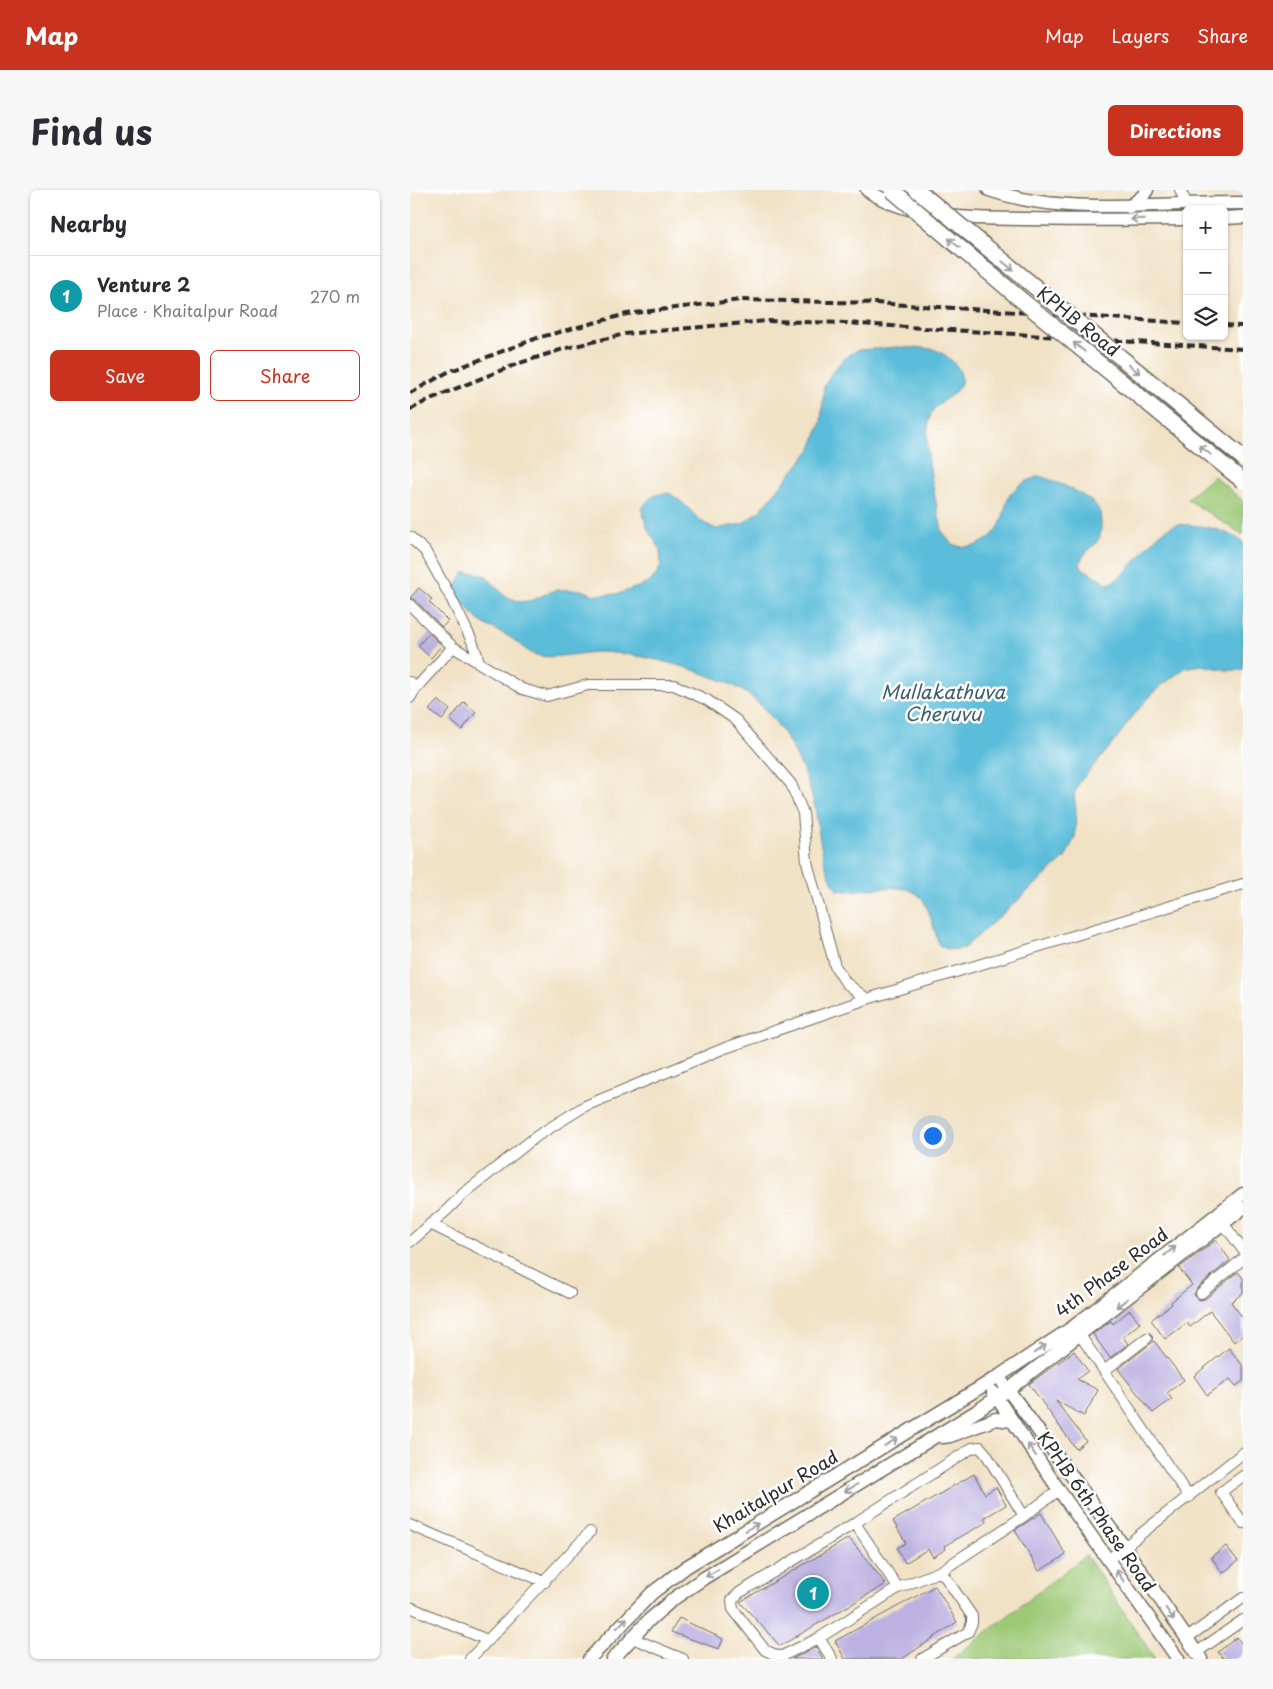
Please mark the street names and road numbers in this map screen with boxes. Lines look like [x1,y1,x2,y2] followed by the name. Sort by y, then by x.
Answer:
[1032,279,1126,363] street label: KPHB Road
[1049,1220,1173,1323] street label: 4th Phase Road
[1032,1425,1163,1597] street label: KPHB 6th Phase Road
[708,1443,843,1539] street label: Khaitalpur Road

